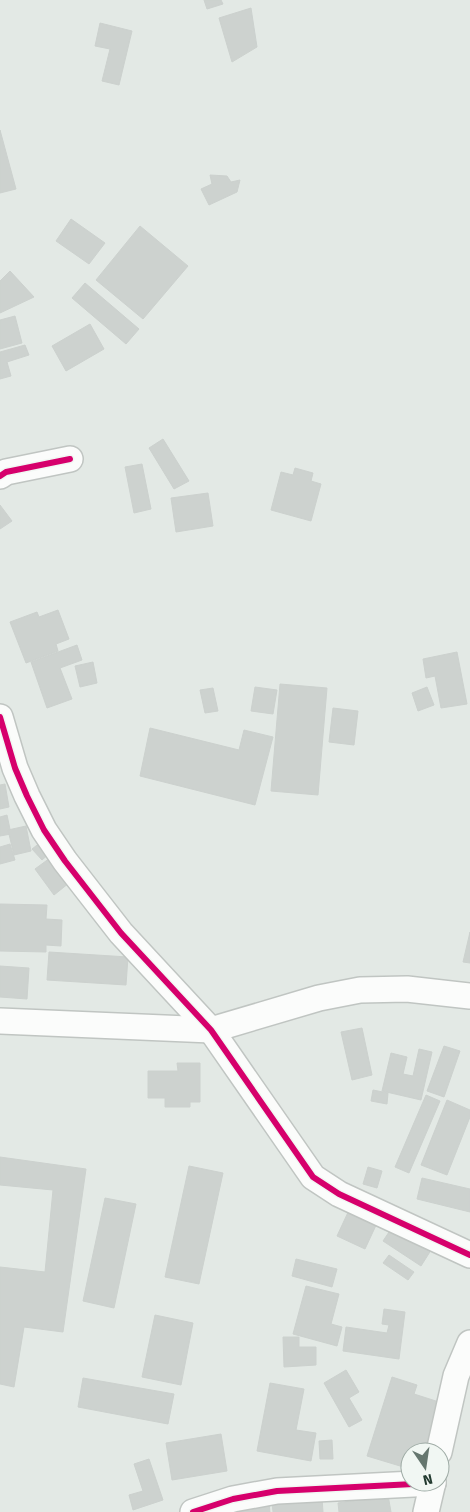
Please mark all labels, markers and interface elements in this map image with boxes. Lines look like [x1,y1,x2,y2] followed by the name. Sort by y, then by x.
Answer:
[400,1442,450,1492] north arrow
[421,1470,434,1489] text: N

